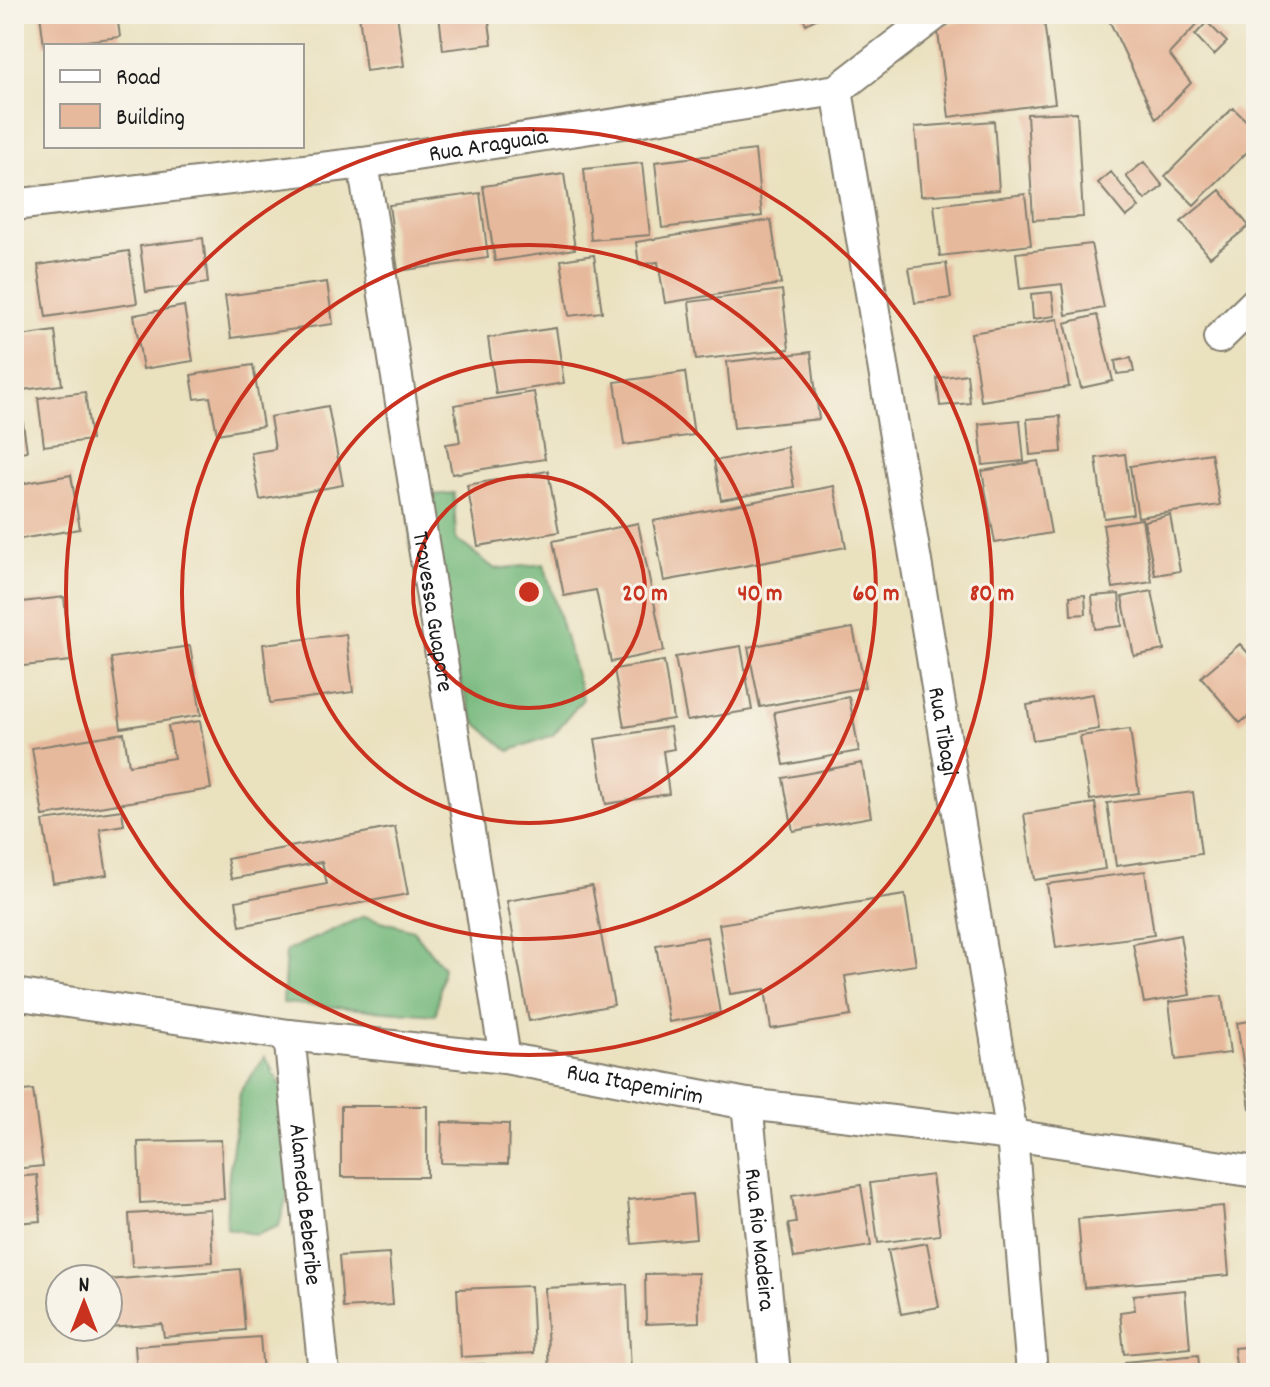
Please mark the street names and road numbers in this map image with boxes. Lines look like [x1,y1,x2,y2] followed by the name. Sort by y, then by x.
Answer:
[427,121,551,173] street label: Rua Araguaia
[402,529,461,695] street label: Travessa Guapore
[917,685,966,778] street label: Rua Tibagi
[564,1056,706,1115] street label: Rua Itapemirim
[278,1122,329,1287] street label: Alameda Beberibe
[734,1167,782,1313] street label: Rua Rio Madeira

